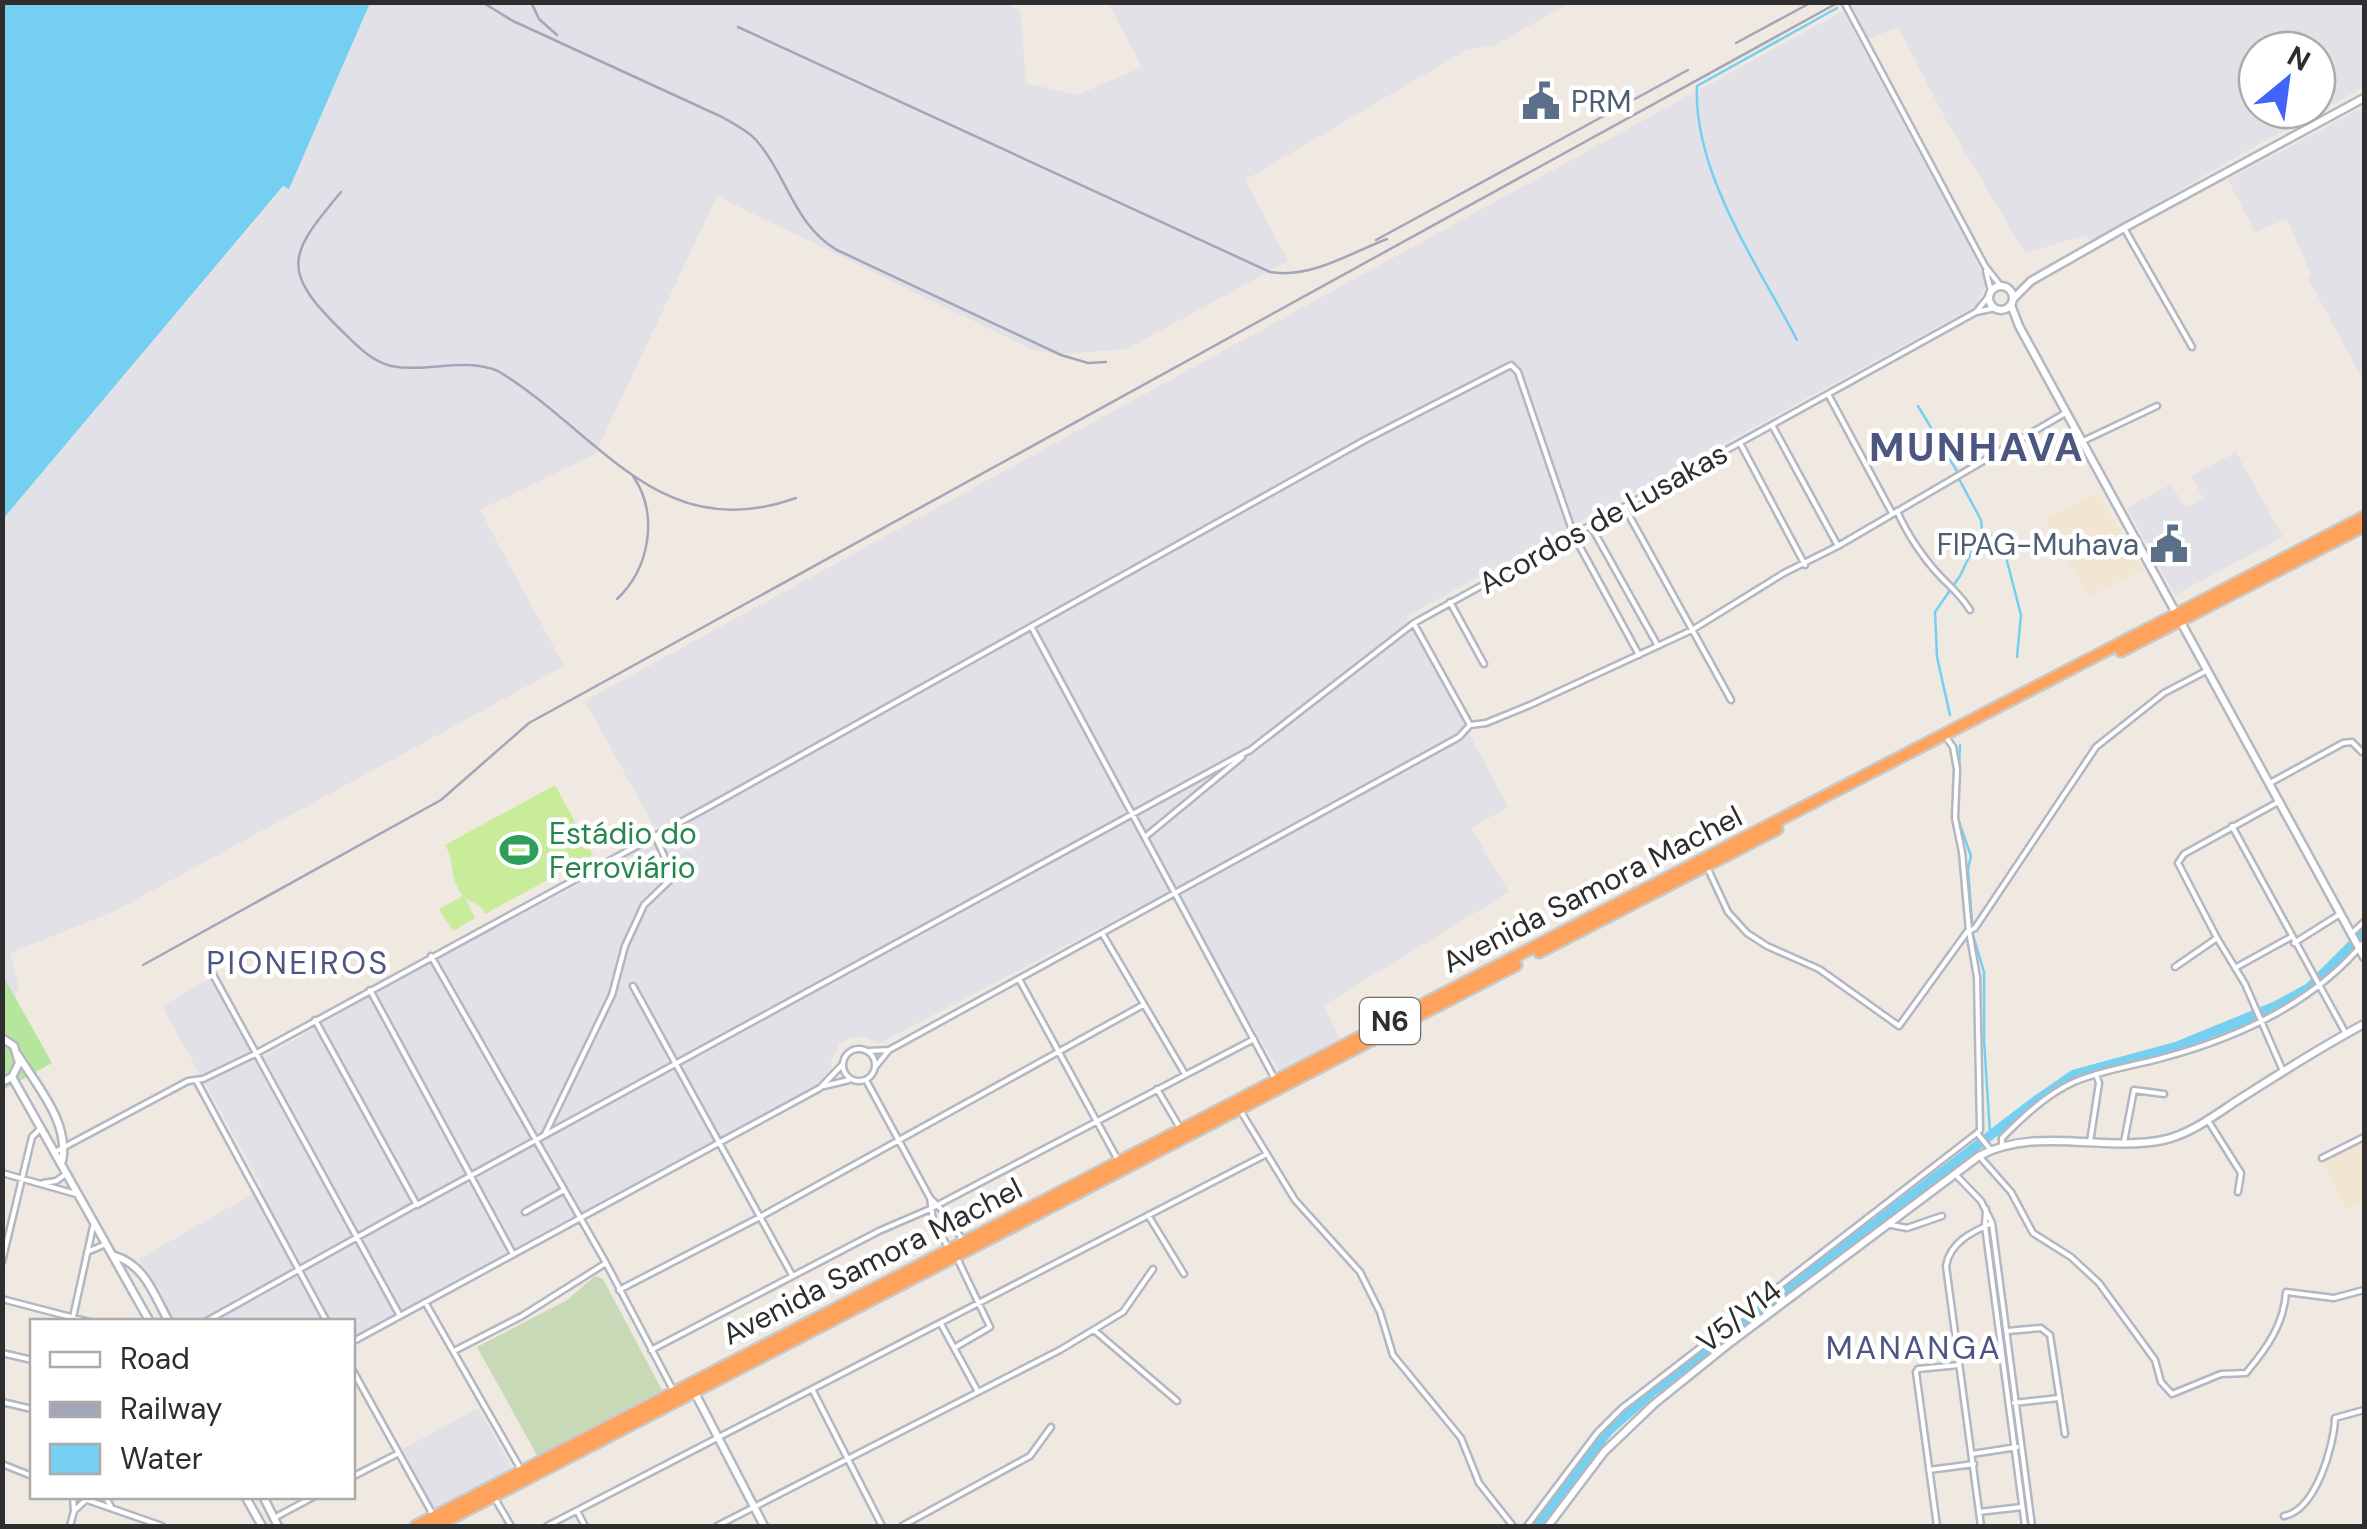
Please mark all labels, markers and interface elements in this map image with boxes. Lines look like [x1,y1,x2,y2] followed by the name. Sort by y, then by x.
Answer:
[2237,30,2337,130] north arrow
[2281,37,2317,80] text: N
[1520,80,1562,122] public building icon: PRM
[1571,82,1631,121] place label: PRM
[1869,421,2085,473] district label: MUNHAVA
[1472,433,1734,603] street label: Acordos de Lusakas
[2148,523,2190,565] public building icon: FIPAG-Muhava
[1937,525,2139,564] place label: FIPAG-Muhava
[1436,796,1748,982] street label: Avenida Samora Machel
[549,814,697,887] place label: Estádio do Ferroviário
[498,829,540,871] sports icon: Estádio do Ferroviário
[206,942,390,984] district label: PIONEIROS
[1360,998,1420,1044] road number: N6
[716,1168,1028,1354] street label: Avenida Samora Machel
[1689,1271,1789,1361] street label: V5/V14
[30,1319,355,1499] legend
[1826,1327,2002,1369] district label: MANANGA
[120,1339,190,1378] text: Road
[120,1389,223,1428] text: Railway
[120,1439,203,1478] text: Water

